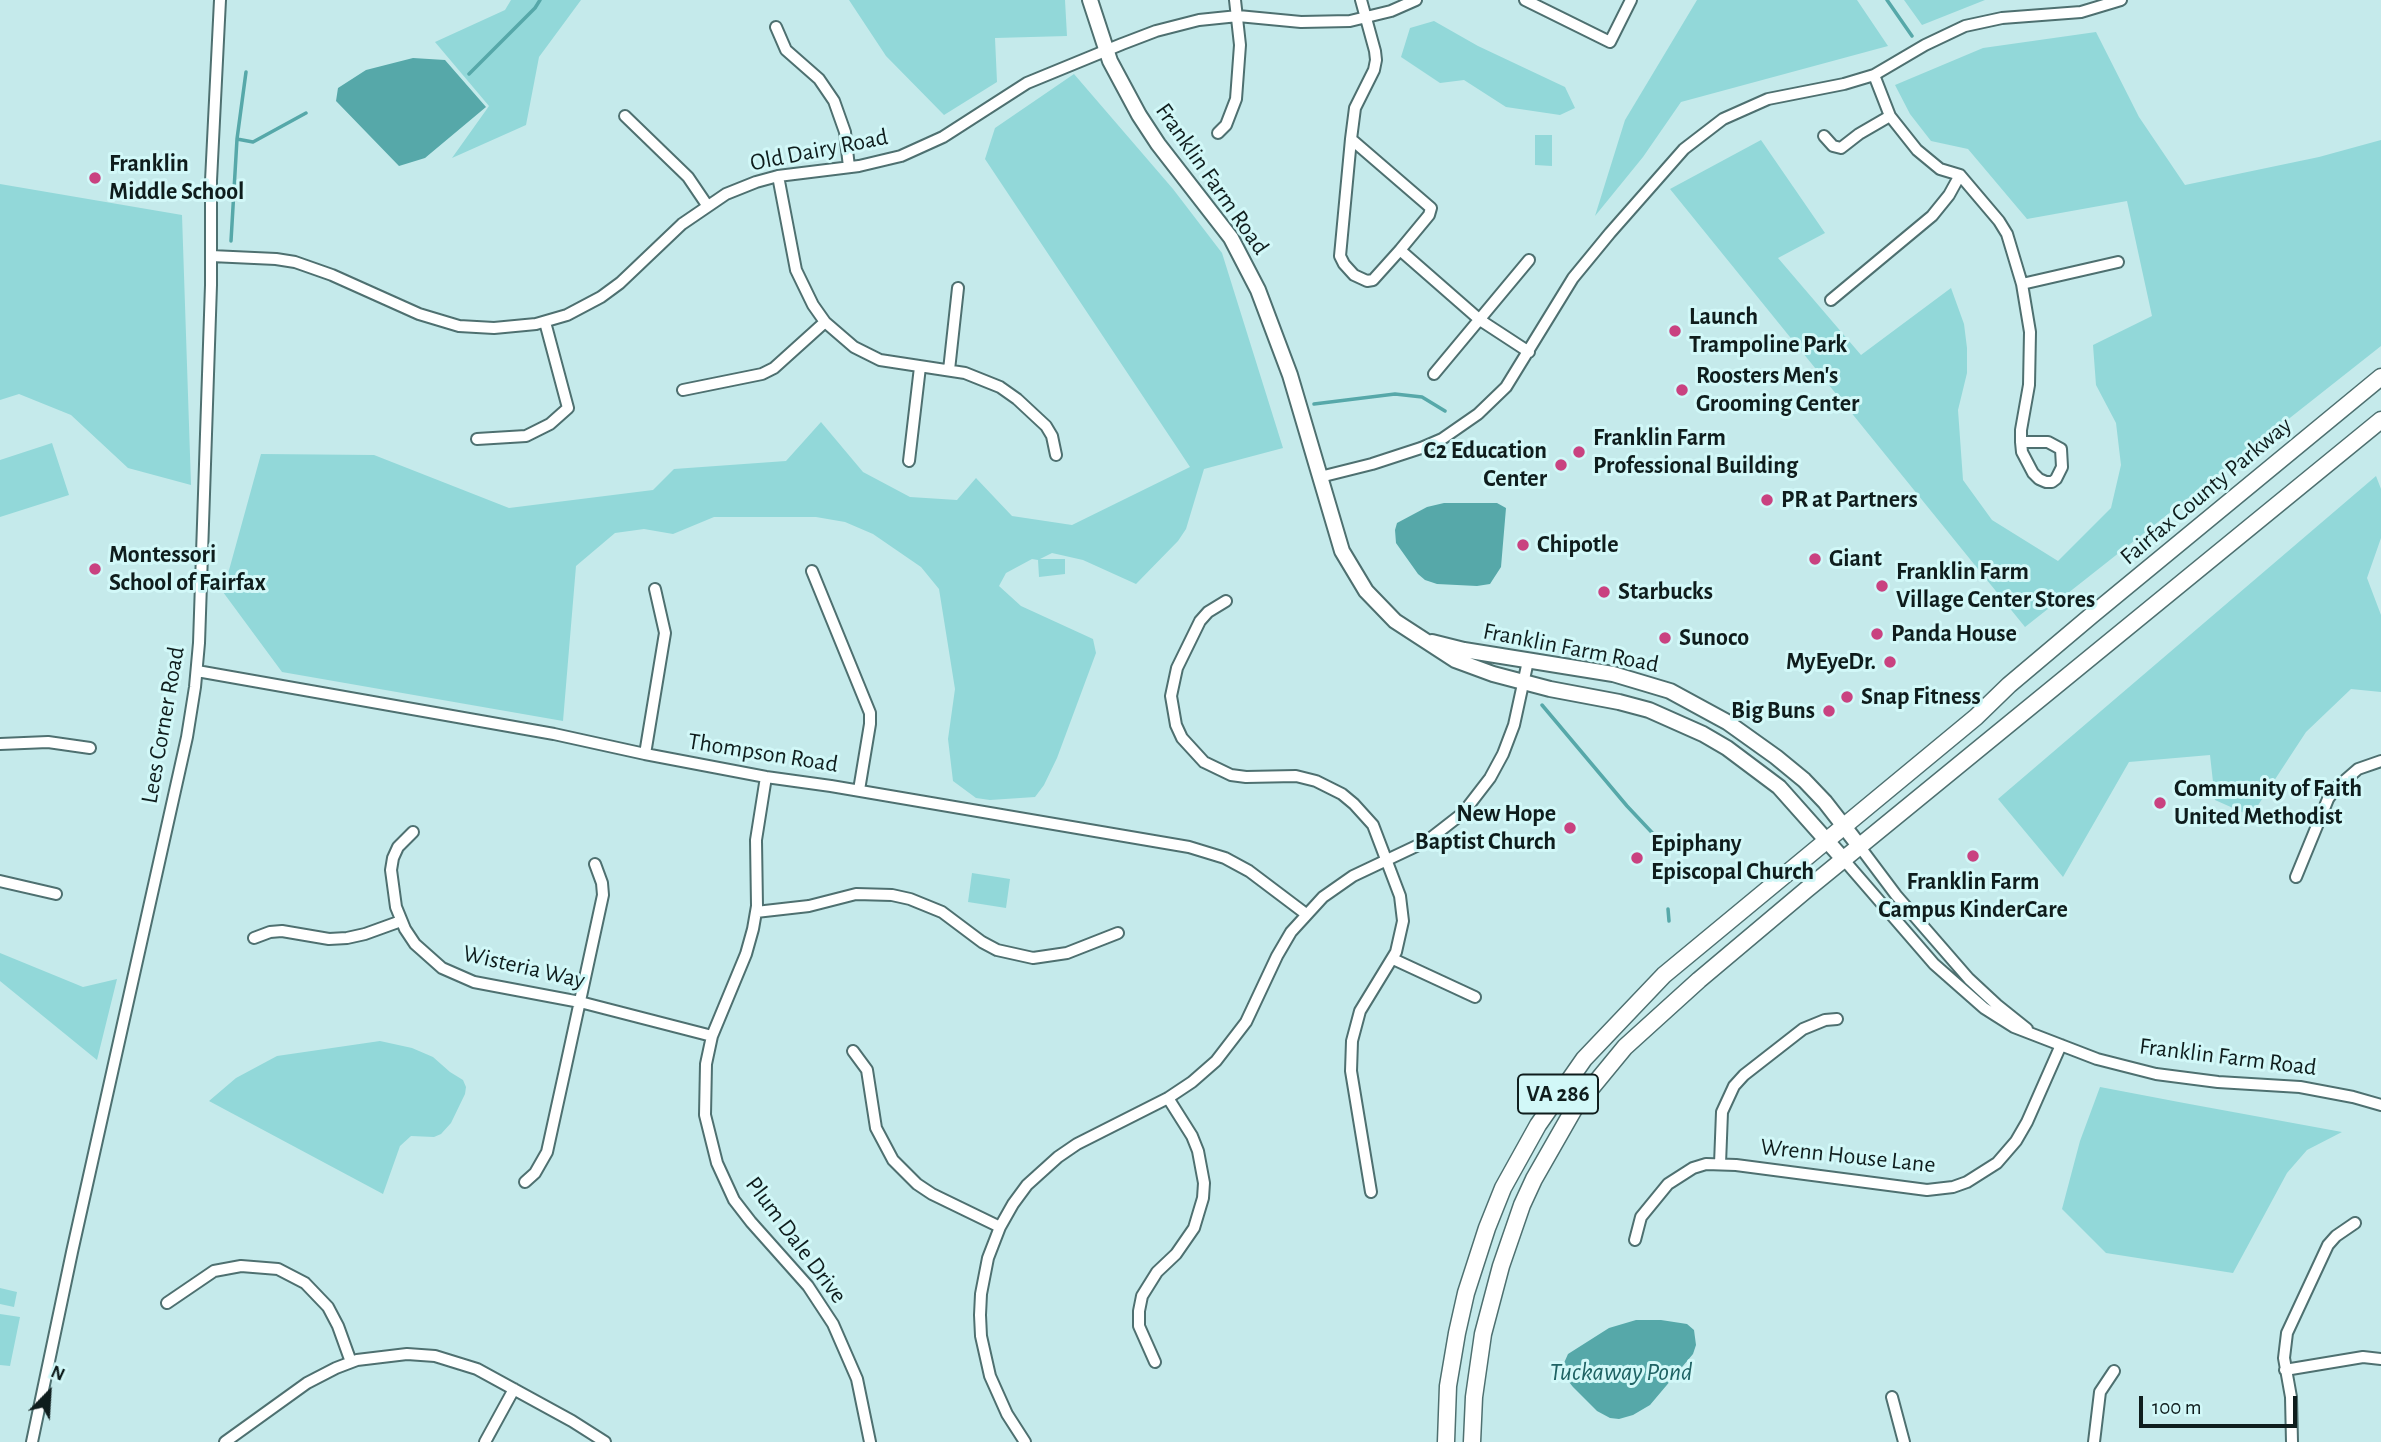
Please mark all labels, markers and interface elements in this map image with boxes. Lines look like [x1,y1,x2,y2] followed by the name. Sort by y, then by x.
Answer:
[1149,98,1275,260] street label: Franklin Farm Road
[748,123,890,177] street label: Old Dairy Road
[109,150,244,206] place label: Franklin Middle School
[87,170,103,186] marker: Franklin Middle School
[1689,303,1847,359] place label: Launch Trampoline Park
[1667,323,1683,339] marker: Launch Trampoline Park
[1696,362,1859,418] place label: Roosters Men's Grooming Center
[1674,382,1690,398] marker: Roosters Men's Grooming Center
[2114,411,2298,571] street label: Fairfax County Parkway
[1593,424,1798,480] place label: Franklin Farm Professional Building
[1423,437,1547,493] place label: C2 Education Center
[1571,444,1587,460] marker: Franklin Farm Professional Building
[1553,457,1569,473] marker: C2 Education Center
[1781,486,1918,514] place label: PR at Partners
[1759,492,1775,508] marker: PR at Partners
[1537,531,1619,559] place label: Chipotle
[1515,537,1531,553] marker: Chipotle
[109,541,266,597] place label: Montessori School of Fairfax
[1829,545,1882,573] place label: Giant
[1807,551,1823,567] marker: Giant
[1896,558,2095,614] place label: Franklin Farm Village Center Stores
[87,561,103,577] marker: Montessori School of Fairfax
[1618,578,1713,606] place label: Starbucks
[1874,578,1890,594] marker: Franklin Farm Village Center Stores
[1596,584,1612,600] marker: Starbucks
[1481,617,1661,679] street label: Franklin Farm Road
[1891,620,2017,648] place label: Panda House
[1679,624,1749,652] place label: Sunoco
[1869,626,1885,642] marker: Panda House
[1657,630,1673,646] marker: Sunoco
[135,644,191,806] street label: Lees Corner Road
[1786,648,1876,676] place label: MyEyeDr.
[1882,654,1898,670] marker: MyEyeDr.
[1861,683,1981,711] place label: Snap Fitness
[1839,689,1855,705] marker: Snap Fitness
[1731,697,1815,725] place label: Big Buns
[1821,703,1837,719] marker: Big Buns
[686,727,840,779] street label: Thompson Road
[2174,775,2362,831] place label: Community of Faith United Methodist
[2152,795,2168,811] marker: Community of Faith United Methodist
[1415,800,1556,856] place label: New Hope Baptist Church
[1562,820,1578,836] marker: New Hope Baptist Church
[1651,830,1814,886] place label: Epiphany Episcopal Church
[1965,848,1981,864] marker: Franklin Farm Campus KinderCare
[1629,850,1645,866] marker: Epiphany Episcopal Church
[1878,868,2068,924] place label: Franklin Farm Campus KinderCare
[460,939,588,995] street label: Wisteria Way
[2138,1032,2318,1082] street label: Franklin Farm Road
[1518,1074,1598,1114] road number: VA 286
[1759,1132,1937,1180] street label: Wrenn House Lane
[739,1171,853,1309] street label: Plum Dale Drive
[1549,1356,1693,1388] water label: Tuckaway Pond
[14,1358,84,1428] north arrow
[48,1362,68,1385] text: N
[2143,1382,2300,1426] scale bar
[2152,1397,2202,1418] text: 100 m

